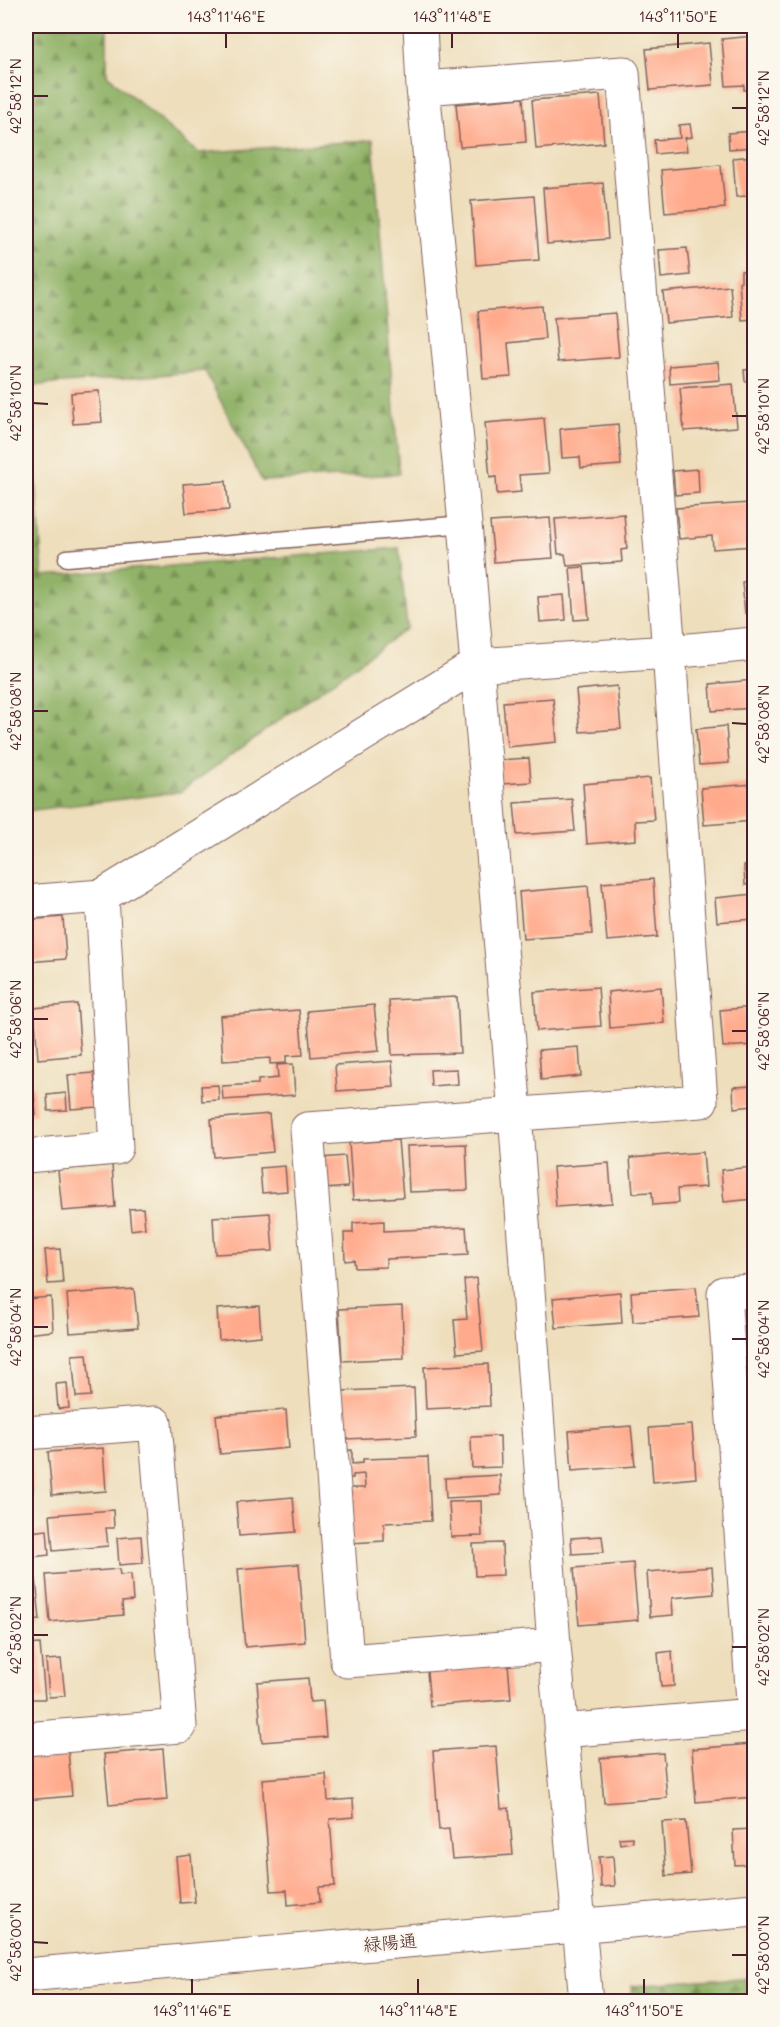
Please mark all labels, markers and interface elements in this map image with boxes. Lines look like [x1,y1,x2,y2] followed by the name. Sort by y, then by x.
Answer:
[187,6,266,26] text: 143°11'46"E
[413,6,492,26] text: 143°11'48"E
[639,6,718,26] text: 143°11'50"E
[5,58,25,134] text: 42°58'12"N
[753,70,773,146] text: 42°58'12"N
[5,365,25,441] text: 42°58'10"N
[753,378,773,454] text: 42°58'10"N
[5,672,25,750] text: 42°58'08"N
[753,685,773,763] text: 42°58'08"N
[5,980,25,1058] text: 42°58'06"N
[753,992,773,1070] text: 42°58'06"N
[5,1288,25,1366] text: 42°58'04"N
[753,1300,773,1378] text: 42°58'04"N
[5,1596,25,1674] text: 42°58'02"N
[753,1608,773,1686] text: 42°58'02"N
[5,1903,25,1981] text: 42°58'00"N
[753,1916,773,1994] text: 42°58'00"N
[362,1928,418,1956] street label: 緑陽通
[153,2000,232,2020] text: 143°11'46"E
[379,2000,458,2020] text: 143°11'48"E
[605,2000,684,2020] text: 143°11'50"E

